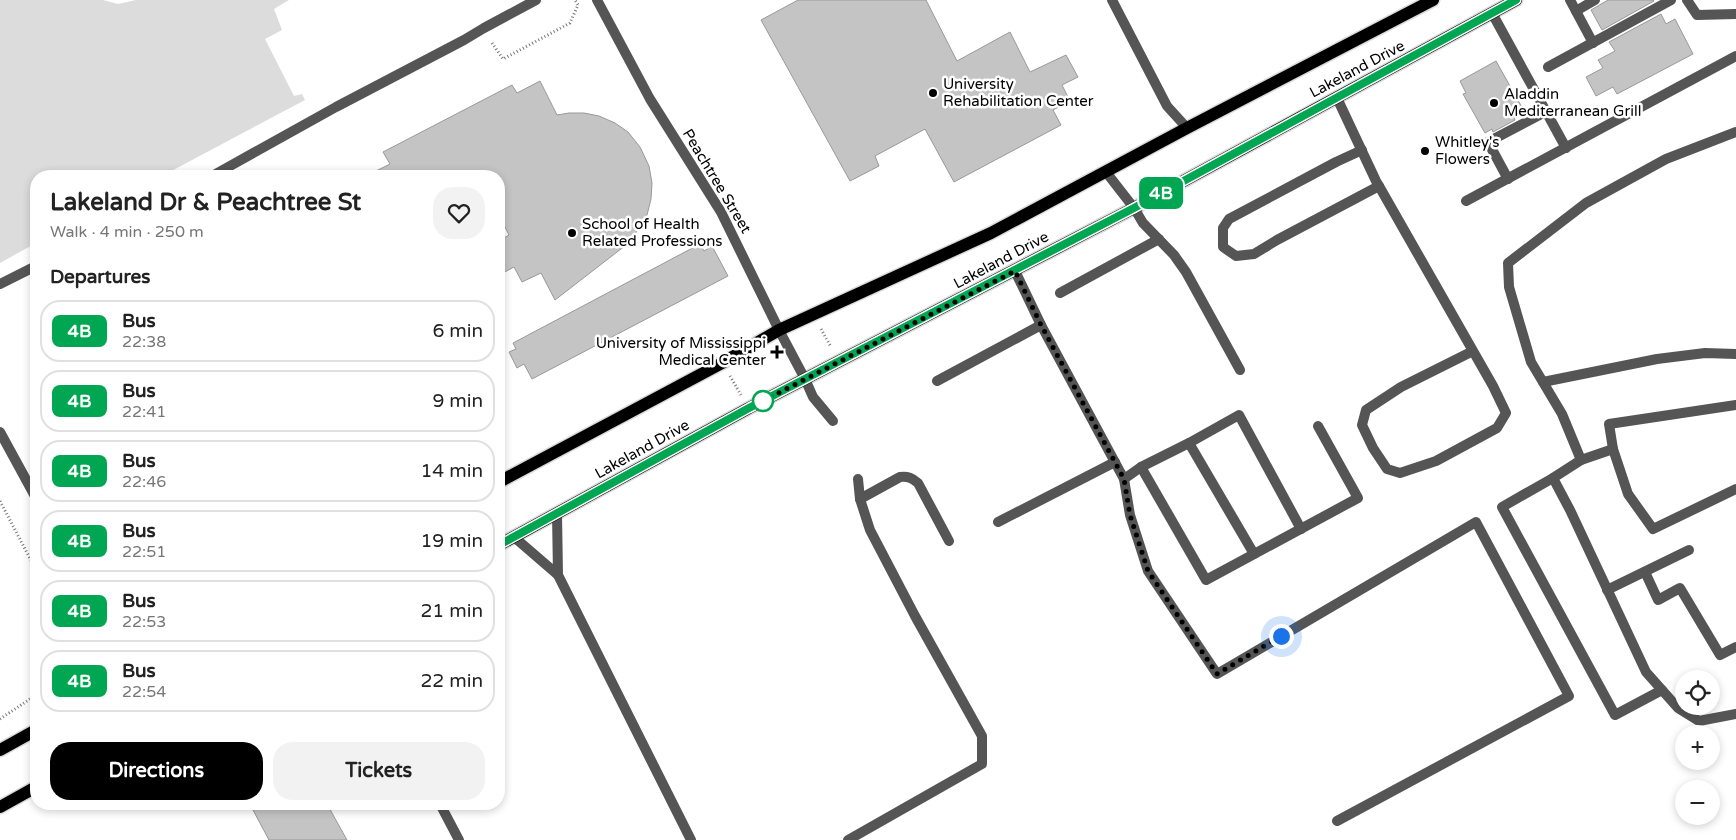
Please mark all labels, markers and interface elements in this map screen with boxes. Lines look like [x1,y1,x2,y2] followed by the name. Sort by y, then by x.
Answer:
[1306,36,1408,102] street label: Lakeland Drive
[943,75,1094,110] place label: University Rehabilitation Center
[1504,85,1641,120] place label: Aladdin Mediterranean Grill
[927,87,939,99] marker: University Rehabilitation Center
[1488,97,1500,109] marker: Aladdin Mediterranean Grill
[679,125,755,237] street label: Peachtree Street
[1435,133,1500,168] place label: Whitley's Flowers
[1419,145,1431,157] marker: Whitley's Flowers
[1138,177,1184,209] line badge: 4B
[1149,182,1173,204] text: 4B
[433,187,485,239] button: heart
[50,188,361,217] text: Lakeland Dr & Peachtree St
[582,215,723,250] place label: School of Health Related Professions
[50,222,204,242] text: Walk · 4 min · 250 m
[566,227,578,239] marker: School of Health Related Professions
[950,227,1052,293] street label: Lakeland Drive
[50,266,150,288] text: Departures
[122,310,156,332] text: Bus
[68,320,91,342] text: 4B
[432,320,483,342] text: 6 min
[122,332,166,352] text: 22:38
[596,334,766,369] place label: University of Mississippi Medical Center
[770,345,784,359] marker: University of Mississippi Medical Center
[122,380,156,402] text: Bus
[68,390,91,412] text: 4B
[432,390,483,412] text: 9 min
[752,390,774,412] unlabelled marker
[122,402,166,422] text: 22:41
[592,416,692,482] street label: Lakeland Drive
[122,450,156,472] text: Bus
[68,460,91,482] text: 4B
[420,460,483,482] text: 14 min
[122,472,166,492] text: 22:46
[122,520,156,542] text: Bus
[68,530,91,552] text: 4B
[420,530,483,552] text: 19 min
[122,542,166,562] text: 22:51
[122,590,156,612] text: Bus
[68,600,91,622] text: 4B
[420,600,483,622] text: 21 min
[122,612,166,632] text: 22:53
[1269,624,1294,649] your location
[122,660,156,682] text: Bus
[68,670,91,692] text: 4B
[420,670,483,692] text: 22 min
[1675,670,1720,825] map controls
[1675,670,1720,715] button: locate
[122,682,166,702] text: 22:54
[1675,725,1720,770] button: +
[50,742,263,800] button: Directions
[273,742,485,800] button: Tickets
[1675,780,1720,825] button: −

